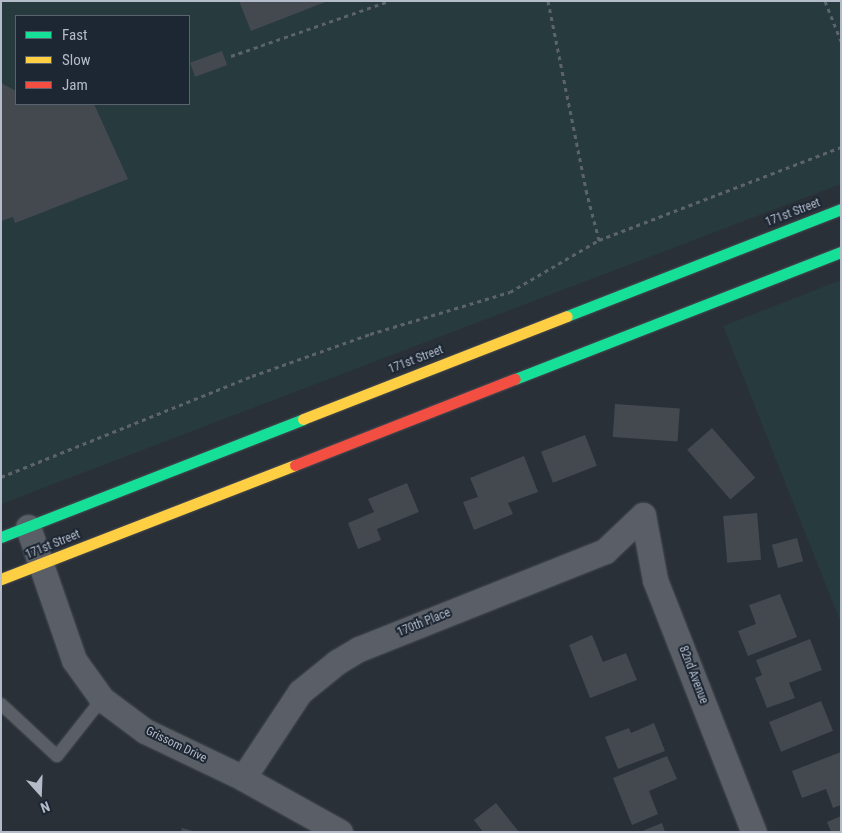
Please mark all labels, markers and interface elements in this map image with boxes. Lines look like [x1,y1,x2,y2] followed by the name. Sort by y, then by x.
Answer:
[15,15,190,105] legend
[62,26,87,44] text: Fast
[62,51,91,69] text: Slow
[62,76,88,94] text: Jam
[764,196,822,230] street label: 171st Street
[387,343,445,377] street label: 171st Street
[24,528,82,562] street label: 171st Street
[395,606,453,640] street label: 170th Place
[675,644,711,706] street label: 82nd Avenue
[143,724,209,766] street label: Grissom Drive
[15,768,65,818] north arrow
[38,798,52,816] text: N

